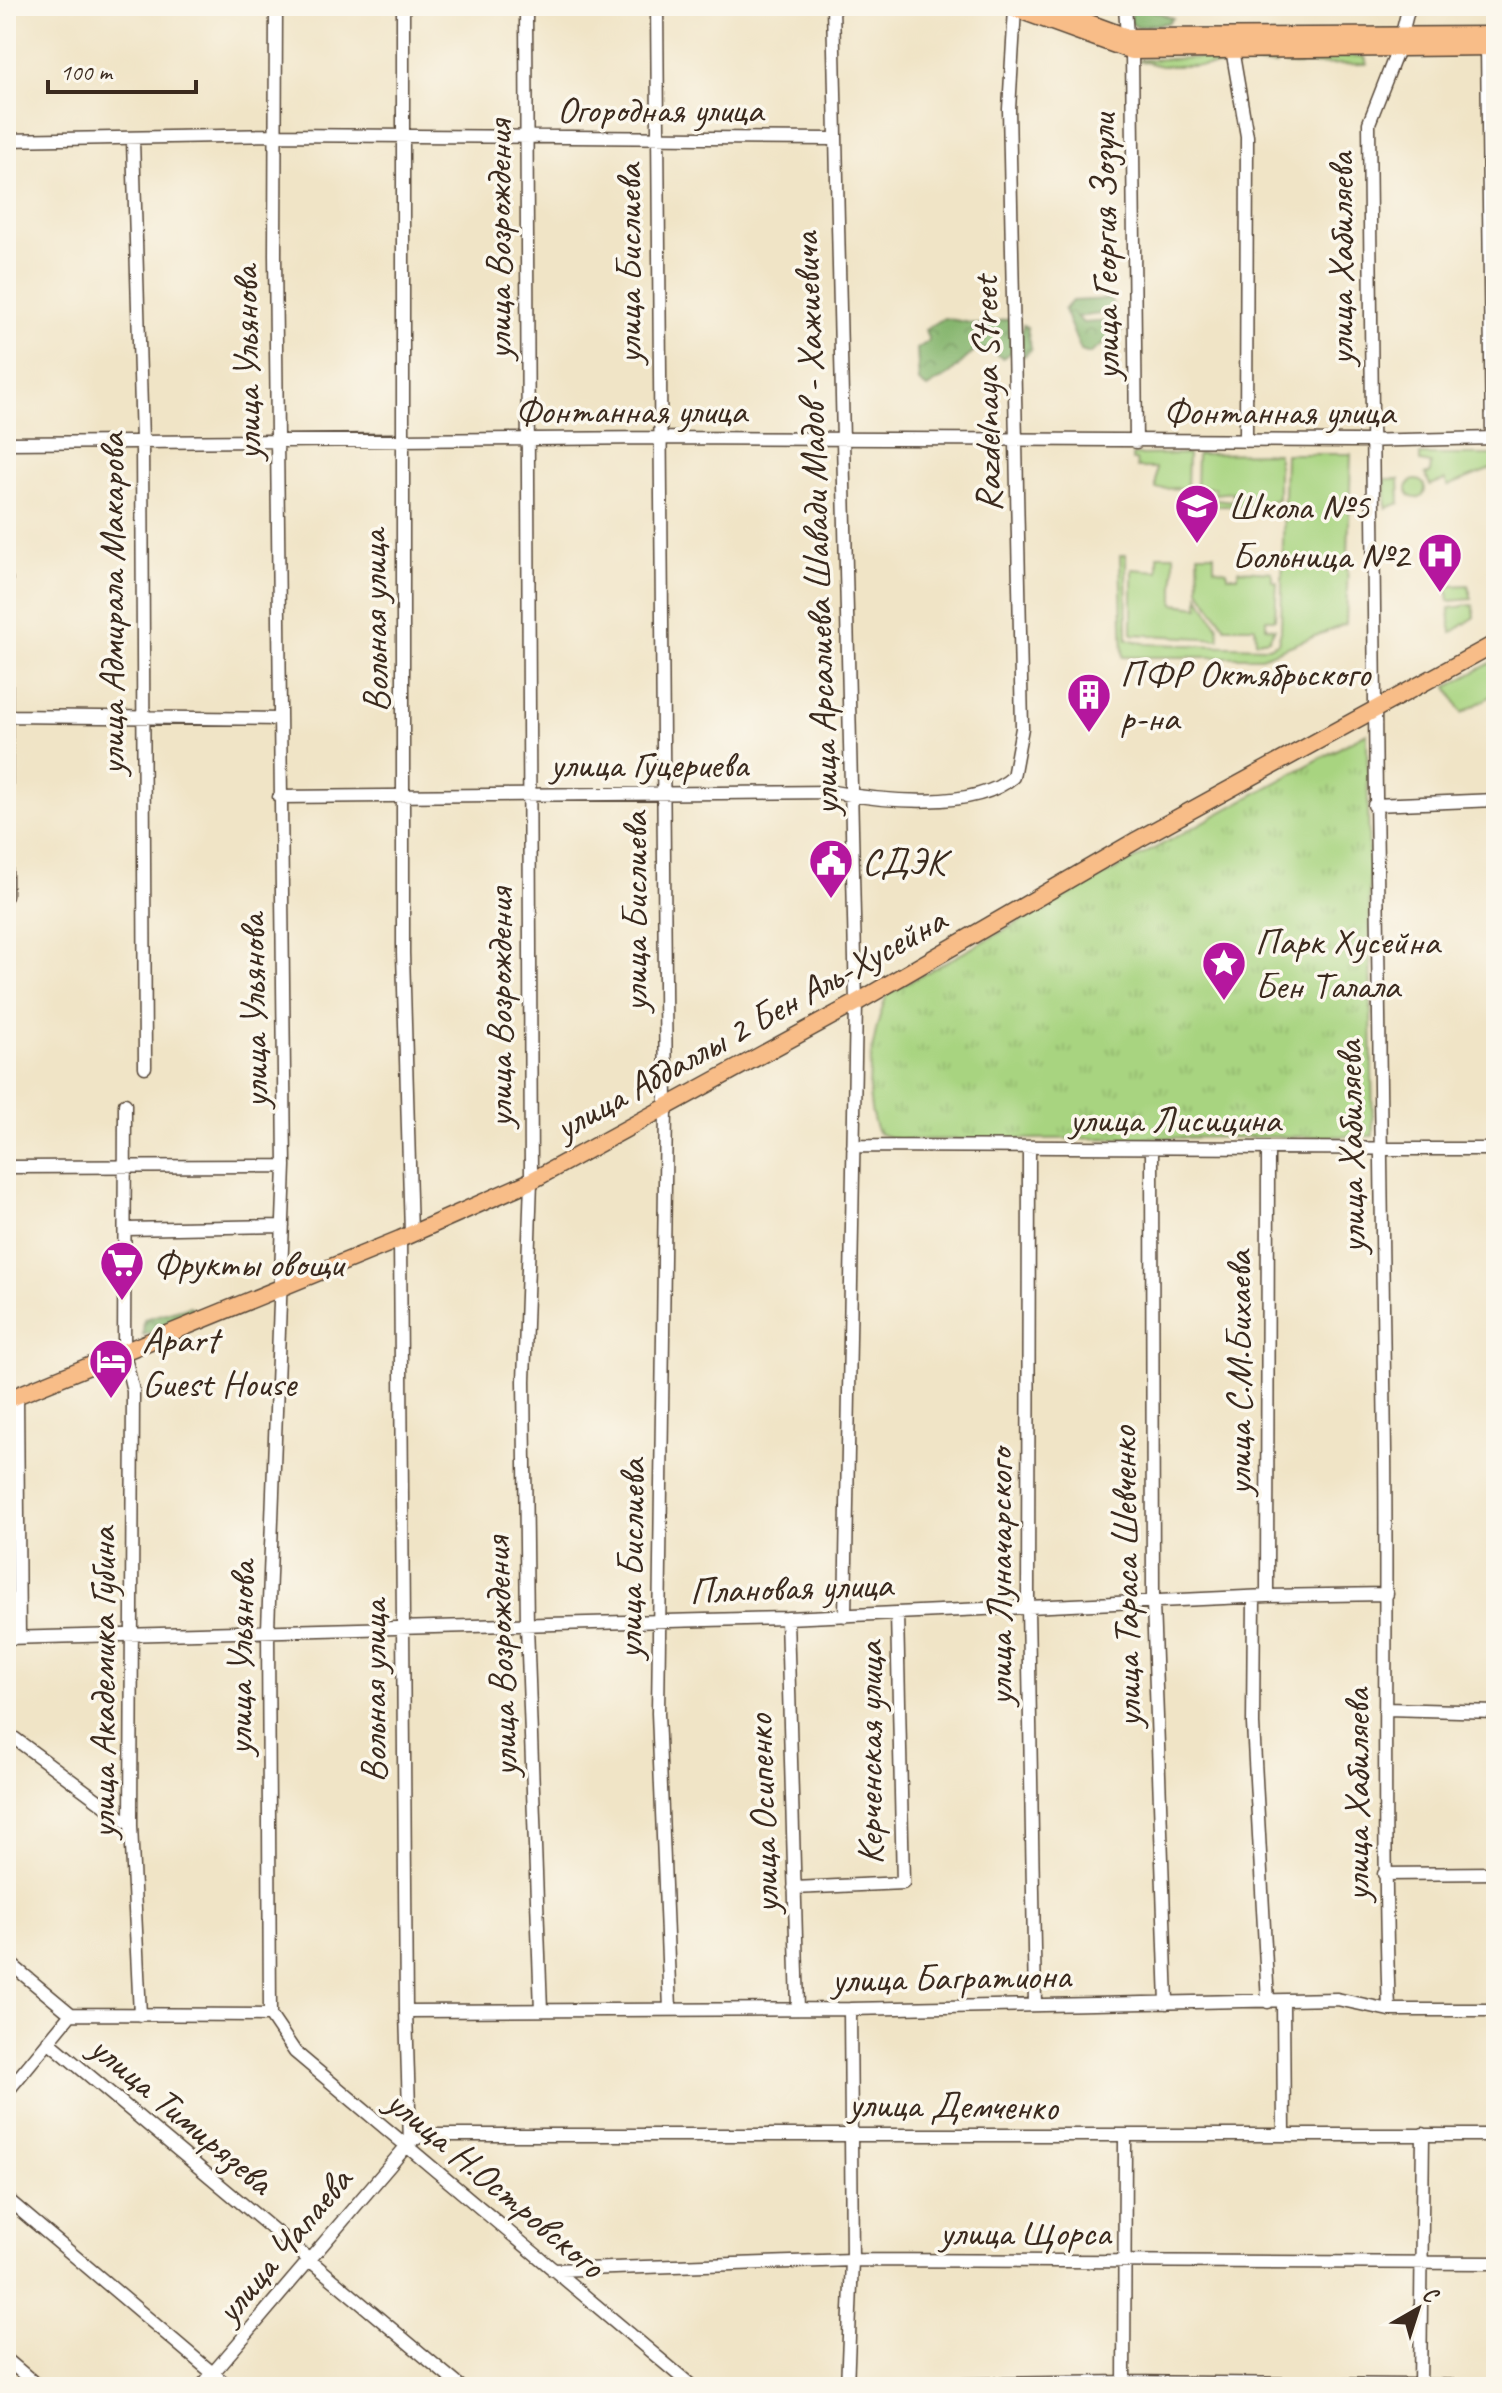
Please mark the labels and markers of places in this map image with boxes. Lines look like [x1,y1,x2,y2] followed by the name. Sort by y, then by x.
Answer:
[1173,482,1221,545] school or university icon: Школа №5
[1228,483,1371,530] place label: Школа №5
[1416,531,1464,594] hospital icon: Больница №2
[1232,532,1412,579] place label: Больница №2
[1120,650,1372,741] place label: ПФР Октябрьского р-на
[1065,671,1113,734] building icon: ПФР Октябрьского р-на
[807,837,855,900] public building icon: СДЭК
[862,838,952,885] place label: СДЭК
[1255,918,1442,1009] place label: Парк Хусейна Бен Талала
[1200,939,1248,1002] place icon: Парк Хусейна Бен Талала
[98,1239,146,1302] supermarket icon: Фрукты овощи
[153,1240,346,1287] place label: Фрукты овощи
[142,1316,299,1407] place label: Apart Guest House
[87,1337,135,1400] hotel icon: Apart Guest House

